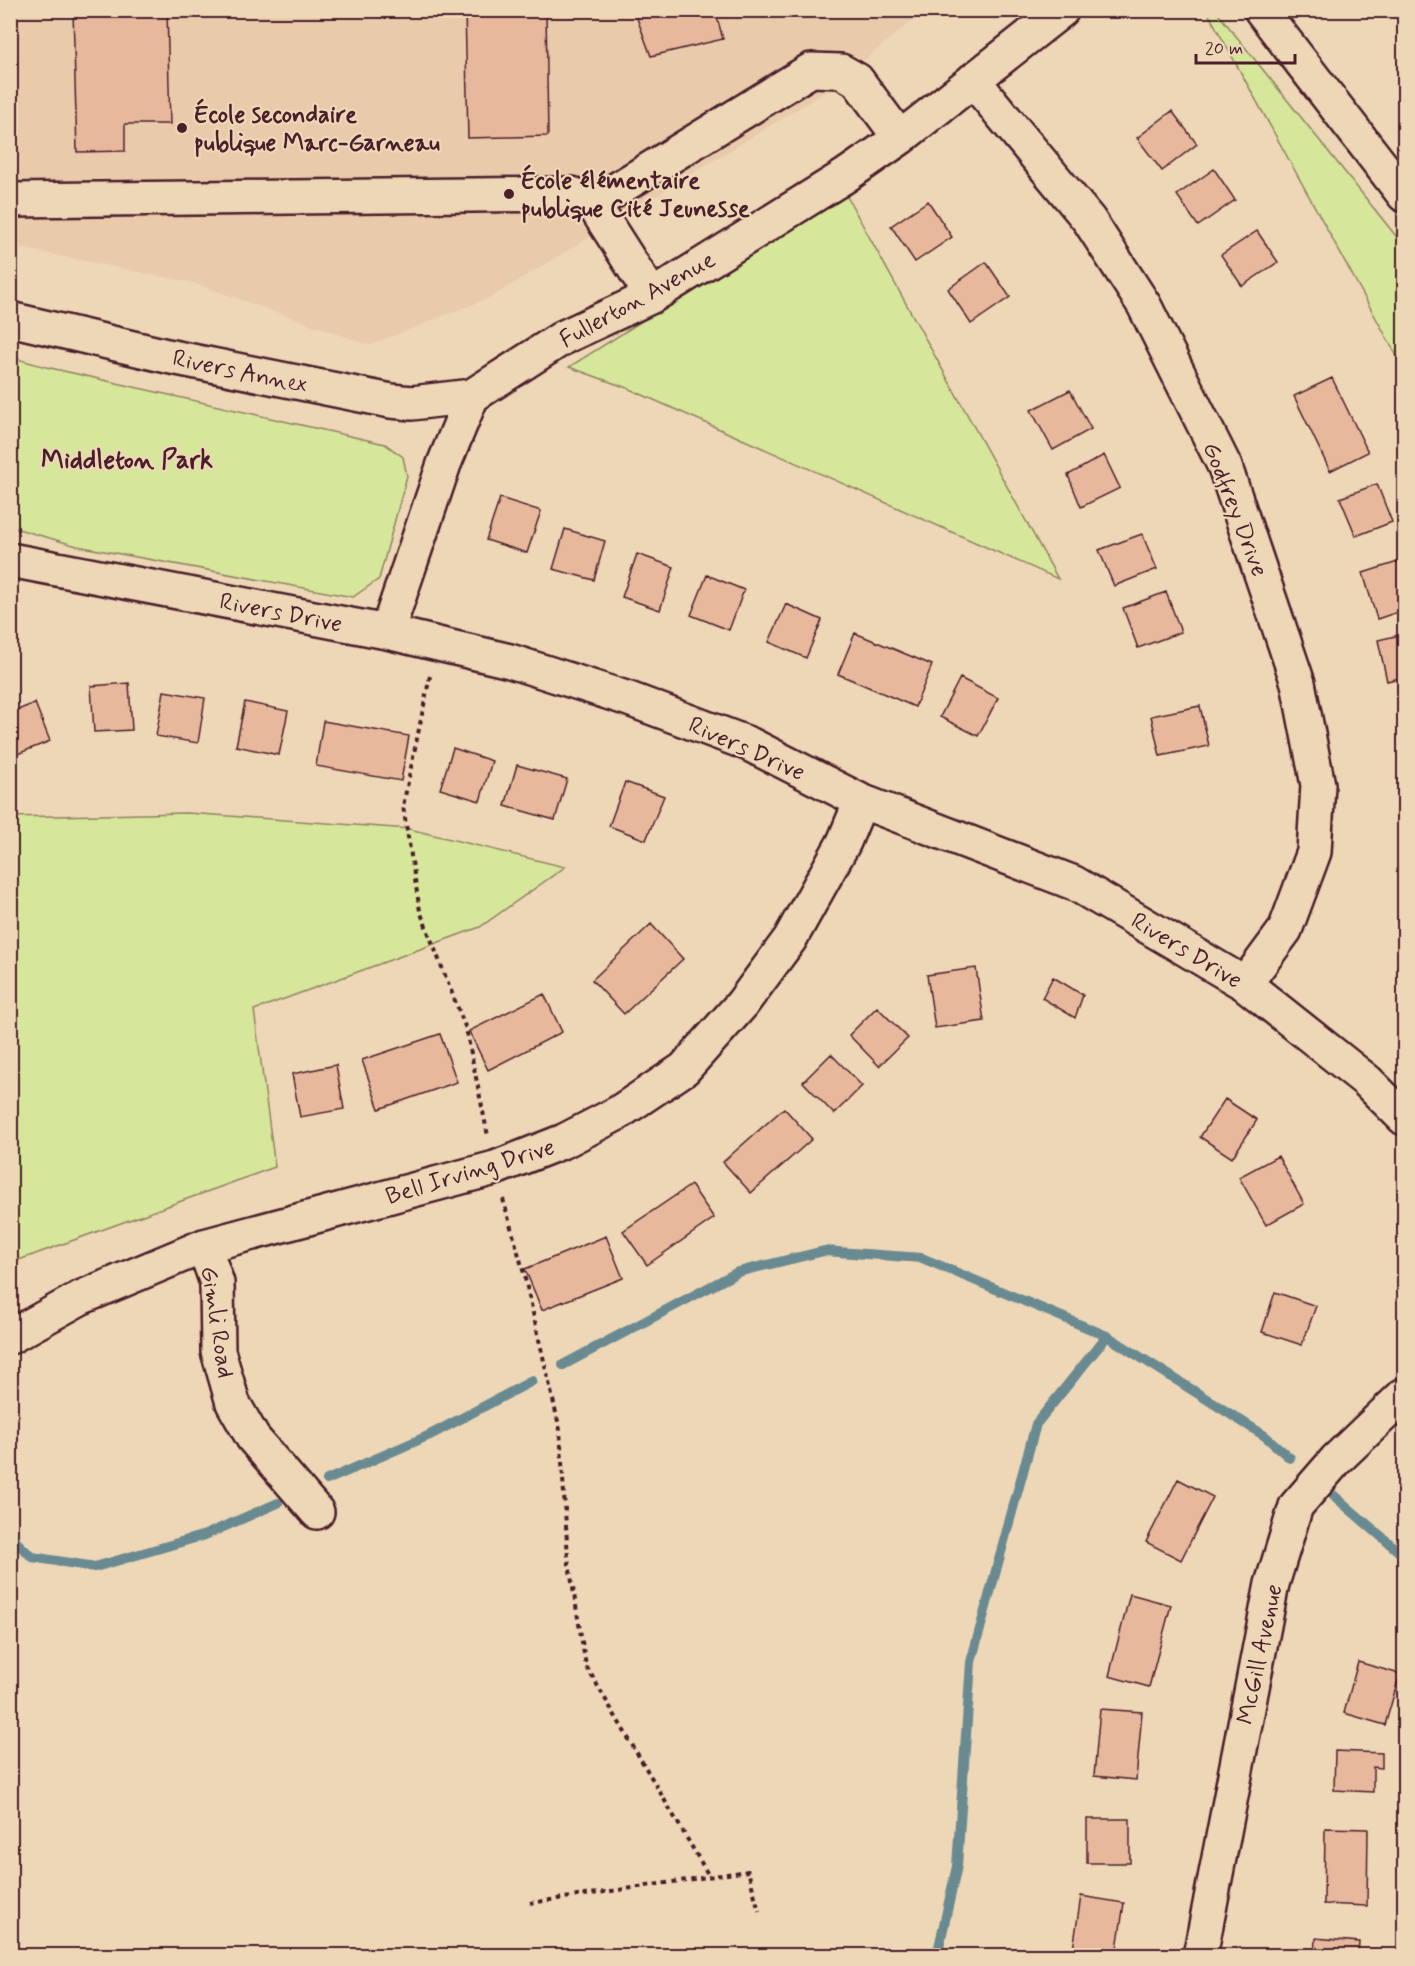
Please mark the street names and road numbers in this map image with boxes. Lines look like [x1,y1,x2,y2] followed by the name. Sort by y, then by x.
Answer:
[554,245,721,356] street label: Fullerton Avenue
[170,343,310,402] street label: Rivers Annex
[1195,438,1274,581] street label: Godfrey Drive
[217,586,345,641] street label: Rivers Drive
[683,710,809,789] street label: Rivers Drive
[1125,906,1248,997] street label: Rivers Drive
[382,1132,559,1213] street label: Bell Irving Drive
[192,1264,241,1380] street label: Gimli Road
[1230,1581,1290,1727] street label: McGill Avenue

